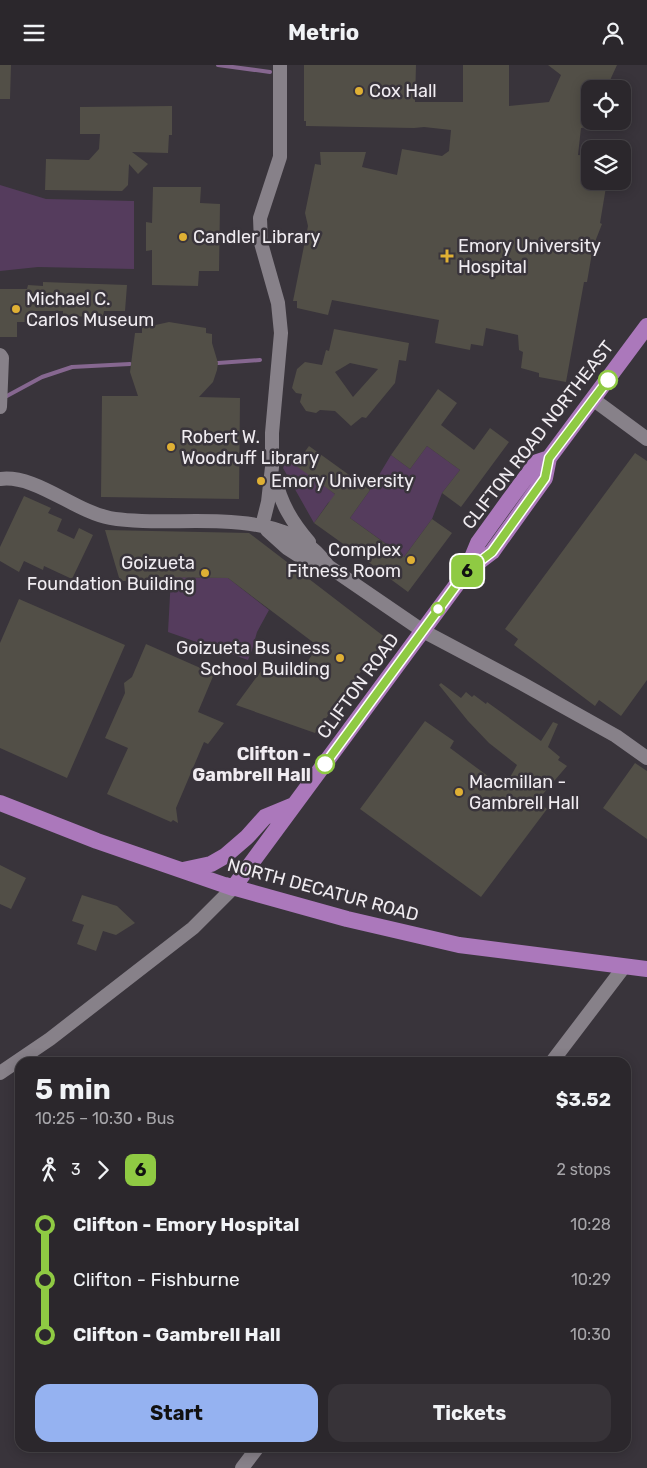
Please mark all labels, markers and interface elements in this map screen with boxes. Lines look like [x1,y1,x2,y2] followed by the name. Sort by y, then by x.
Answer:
[20,19,48,47] icon: menu
[288,19,359,46] text: Metrio
[599,19,627,47] icon: person
[369,80,437,102] place label: Cox Hall
[581,80,631,190] map controls
[581,80,631,130] button: locate
[353,85,365,97] marker: Cox Hall
[581,140,631,190] button: layers
[193,226,321,248] place label: Candler Library
[177,231,189,243] marker: Candler Library
[458,235,601,278] place label: Emory University Hospital
[440,249,454,263] marker: Emory University Hospital
[26,288,154,331] place label: Michael C. Carlos Museum
[10,303,22,315] marker: Michael C. Carlos Museum
[458,336,618,534] street label: CLIFTON ROAD NORTHEAST
[598,370,618,390] unlabelled marker
[181,426,319,469] place label: Robert W. Woodruff Library
[165,441,177,453] marker: Robert W. Woodruff Library
[271,470,414,492] place label: Emory University
[255,475,267,487] marker: Emory University
[287,539,401,582] place label: Complex Fitness Room
[27,552,195,595] place label: Goizueta Foundation Building
[405,554,417,566] marker: Complex Fitness Room
[451,555,483,587] line badge: 6
[461,560,473,582] text: 6
[199,567,211,579] marker: Goizueta Foundation Building
[431,602,445,616] unlabelled marker
[312,629,404,743] street label: CLIFTON ROAD
[176,637,330,680] place label: Goizueta Business School Building
[334,652,346,664] marker: Goizueta Business School Building
[192,743,311,786] place label: Clifton - Gambrell Hall
[315,754,335,774] marker: Clifton - Gambrell Hall
[469,771,579,814] place label: Macmillan - Gambrell Hall
[453,786,465,798] marker: Macmillan - Gambrell Hall
[225,854,421,926] street label: NORTH DECATUR ROAD
[35,1073,111,1106] text: 5 min
[556,1088,611,1111] text: $3.52
[35,1109,175,1128] text: 10:25 – 10:30 · Bus
[35,1156,63,1184] icon: walk
[89,1156,117,1184] icon: forward
[135,1159,146,1181] text: 6
[71,1160,81,1179] text: 3
[556,1160,611,1179] text: 2 stops
[73,1213,299,1236] text: Clifton - Emory Hospital
[570,1215,611,1234] text: 10:28
[73,1268,240,1291] text: Clifton - Fishburne
[571,1270,611,1289] text: 10:29
[73,1323,281,1346] text: Clifton - Gambrell Hall
[570,1325,611,1344] text: 10:30
[35,1384,318,1442] button: Start
[328,1384,611,1442] button: Tickets

